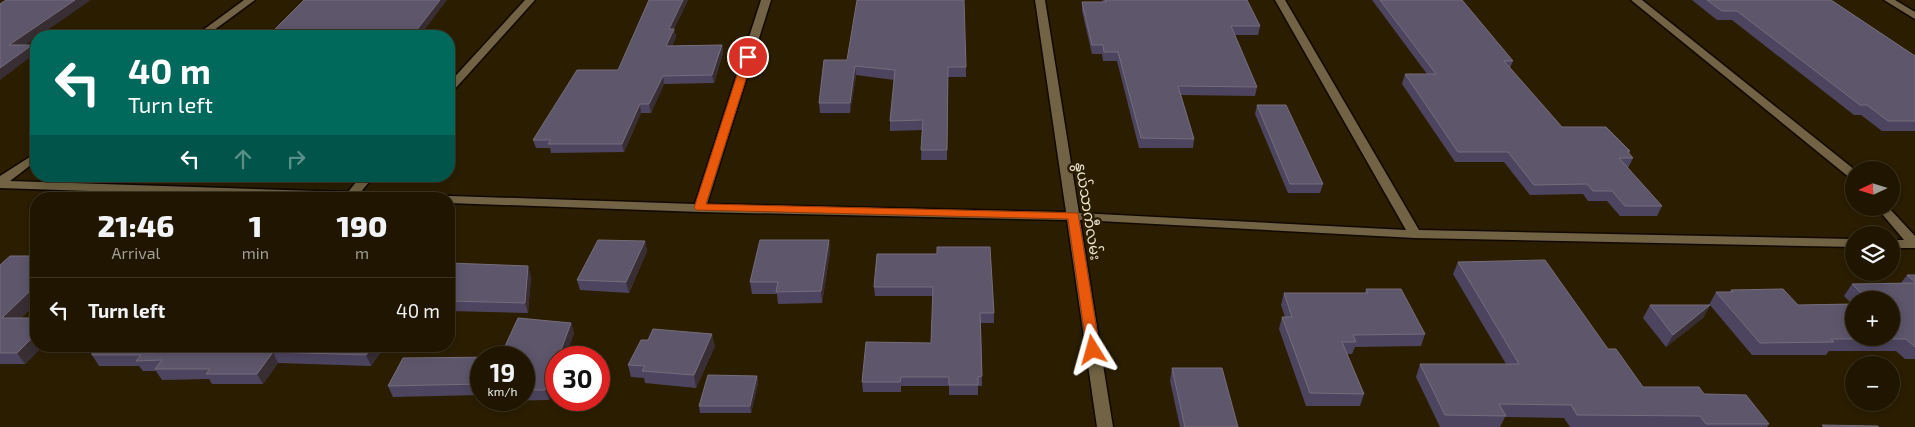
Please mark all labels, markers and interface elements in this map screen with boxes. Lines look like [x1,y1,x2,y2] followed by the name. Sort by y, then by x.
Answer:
[727,36,769,78] pin
[734,43,762,71] icon: arrive
[128,49,211,91] text: 40 m
[45,50,110,115] icon: left
[128,91,213,117] text: Turn left
[176,145,204,173] icon: left
[229,145,257,173] icon: ahead
[282,145,310,173] icon: right
[1069,161,1106,262] street label: နွယ်သာကီလမ်း
[1845,161,1900,216] north arrow
[1845,161,1900,411] map controls
[98,207,174,243] text: 21:46
[249,207,262,243] text: 1
[337,207,387,243] text: 190
[1845,226,1900,281] button: layers
[112,243,160,262] text: Arrival
[242,243,269,262] text: min
[355,243,369,262] text: m
[1845,291,1900,346] button: +
[45,296,73,324] icon: left
[88,299,165,322] text: Turn left
[396,299,440,322] text: 40 m
[1066,323,1118,375] position arrow
[545,346,610,411] speed limit sign: 30
[1845,356,1900,411] button: −
[490,357,515,387] text: 19
[488,384,517,398] text: km/h

